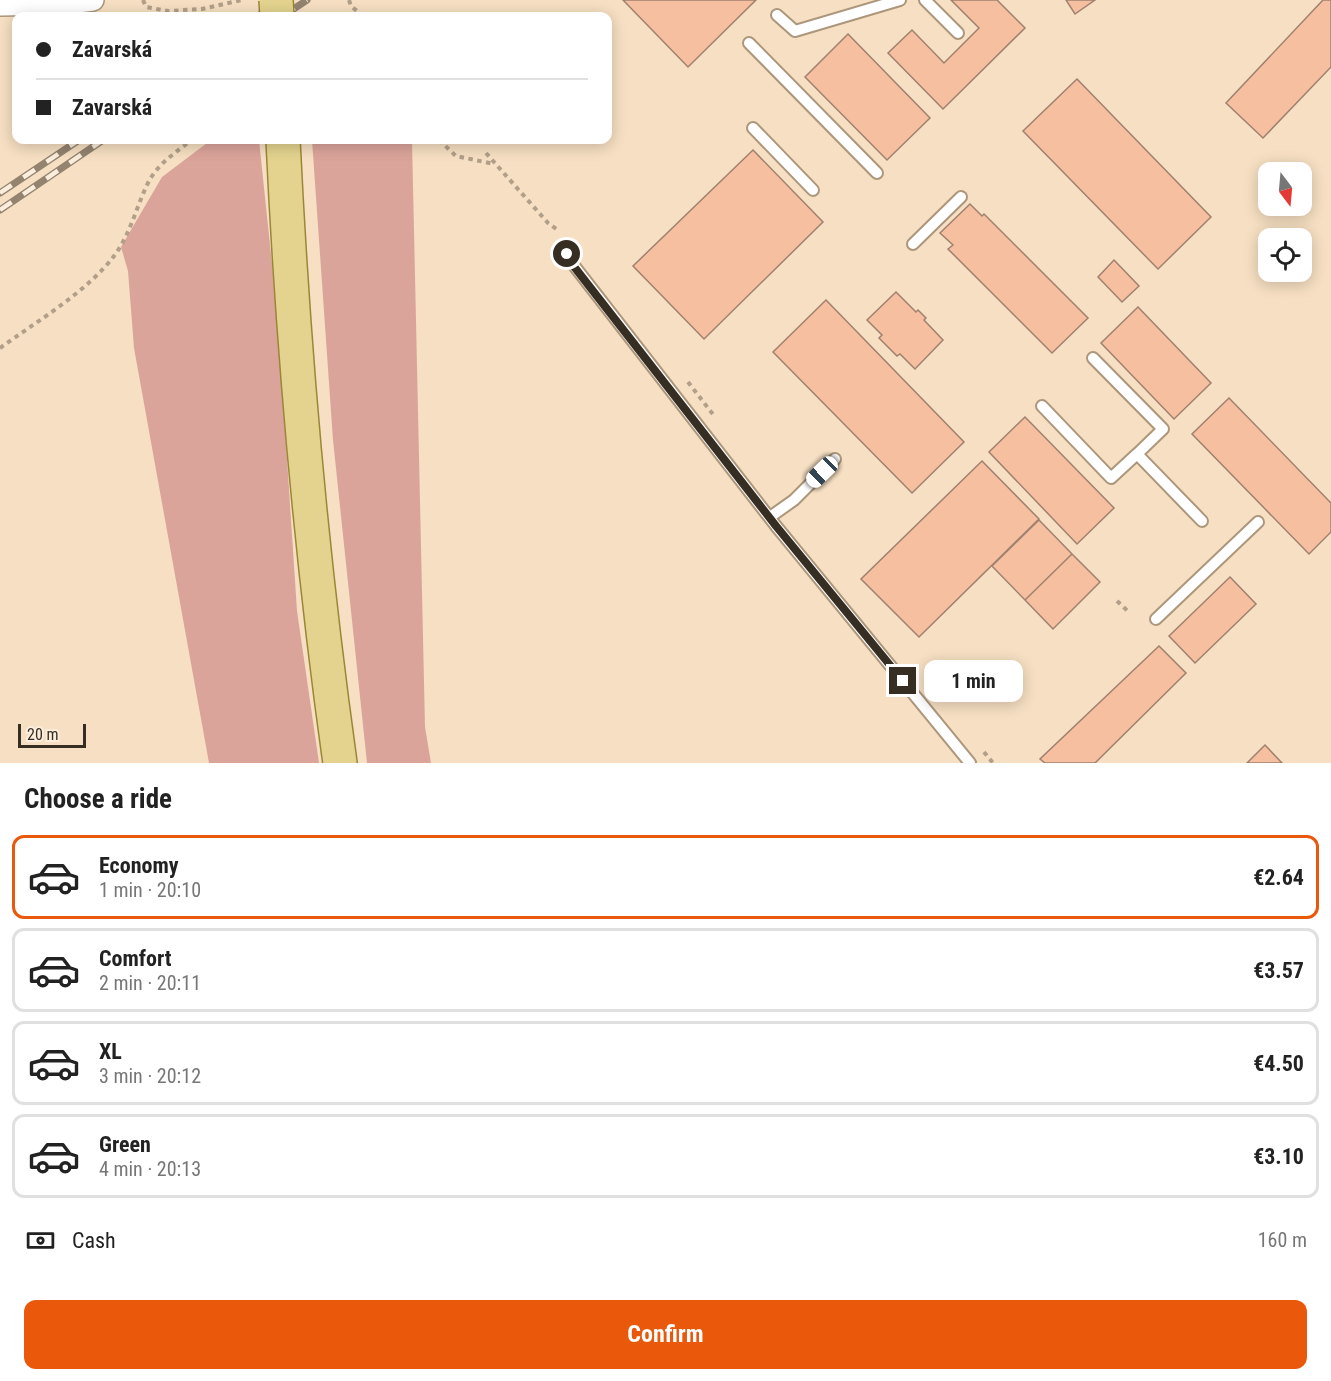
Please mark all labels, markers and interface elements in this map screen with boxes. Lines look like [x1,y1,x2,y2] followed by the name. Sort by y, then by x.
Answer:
[72,37,152,62] text: Zavarská
[72,95,152,120] text: Zavarská
[1258,162,1312,216] north arrow
[1258,162,1312,282] map controls
[1258,228,1312,282] button: locate
[553,240,580,267] route start
[803,453,841,491] car
[924,660,1023,702] callout: 1 min
[889,667,916,694] route end
[951,669,996,693] text: 1 min
[18,721,86,748] scale bar
[27,725,59,744] text: 20 m
[24,783,172,815] text: Choose a ride
[27,850,81,904] icon: car
[99,853,179,878] text: Economy
[1253,865,1304,890] text: €2.64
[99,878,201,902] text: 1 min · 20:10
[27,943,81,997] icon: car
[99,946,172,971] text: Comfort
[1253,958,1304,983] text: €3.57
[99,971,201,995] text: 2 min · 20:11
[27,1036,81,1090] icon: car
[99,1039,122,1064] text: XL
[1253,1051,1304,1076] text: €4.50
[99,1064,201,1088] text: 3 min · 20:12
[27,1129,81,1183] icon: car
[99,1132,151,1157] text: Green
[1253,1144,1304,1169] text: €3.10
[99,1157,201,1181] text: 4 min · 20:13
[24,1224,57,1257] icon: cash
[72,1228,116,1253] text: Cash
[1258,1228,1307,1252] text: 160 m
[24,1300,1307,1369] button: Confirm

